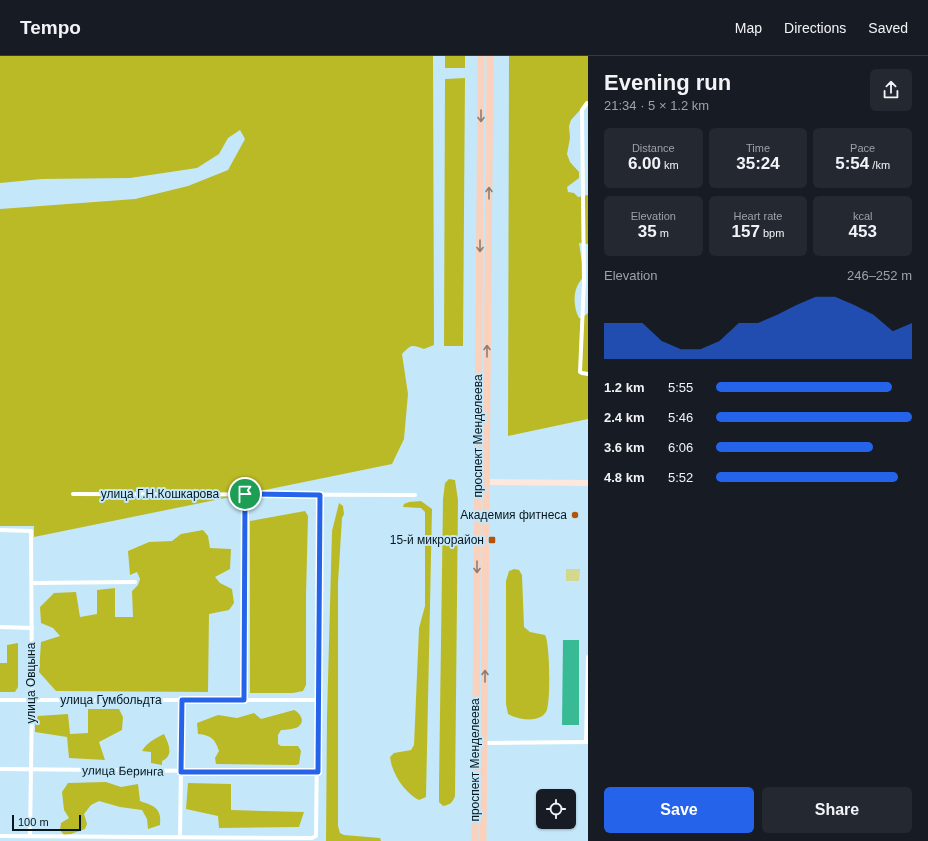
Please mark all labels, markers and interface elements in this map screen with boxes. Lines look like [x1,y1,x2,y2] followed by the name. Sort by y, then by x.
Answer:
[20,17,81,38] text: Tempo
[735,20,762,36] text: Map
[784,20,846,36] text: Directions
[868,20,908,36] text: Saved
[870,69,912,111] button: share
[604,70,731,95] text: Evening run
[604,98,709,113] text: 21:34 · 5 × 1.2 km
[477,109,485,122] one-way arrow
[632,142,675,154] text: Distance
[746,142,770,154] text: Time
[850,142,875,154] text: Pace
[628,154,661,173] text: 6.00
[736,154,780,173] text: 35:24
[835,154,869,173] text: 5:54
[661,159,679,171] text: km
[869,159,890,171] text: /km
[485,187,492,200] one-way arrow
[631,210,676,222] text: Elevation
[734,210,782,222] text: Heart rate
[853,210,872,222] text: kcal
[638,222,657,241] text: 35
[732,222,760,241] text: 157
[848,222,877,241] text: 453
[657,227,669,239] text: m
[760,227,784,239] text: bpm
[476,239,484,252] one-way arrow
[604,268,657,283] text: Elevation
[847,268,912,283] text: 246–252 m
[483,345,491,358] one-way arrow
[471,374,485,498] street label: проспект Менделеева
[604,380,644,395] text: 1.2 km
[668,380,693,395] text: 5:55
[604,410,644,425] text: 2.4 km
[668,410,693,425] text: 5:46
[604,440,644,455] text: 3.6 km
[668,440,693,455] text: 6:06
[604,470,644,485] text: 4.8 km
[668,470,693,485] text: 5:52
[228,477,262,511] pin
[234,483,256,505] icon: arrive
[101,487,220,501] street label: улица Г.Н.Кошкарова
[460,508,567,522] place label: Академия фитнеса
[570,510,580,520] marker: Академия фитнеса
[390,533,484,547] place label: 15-й микрорайон
[487,535,497,545] marker: 15-й микрорайон
[473,560,481,573] one-way arrow
[24,642,38,723] street label: улица Овцына
[481,670,489,683] one-way arrow
[60,693,162,707] street label: улица Гумбольдта
[468,698,482,822] street label: проспект Менделеева
[82,763,164,779] street label: улица Беринга
[604,787,754,833] button: Save
[762,787,912,833] button: Share
[536,789,576,829] map controls
[536,789,576,829] button: locate
[12,813,81,832] scale bar
[18,816,49,828] text: 100 m

